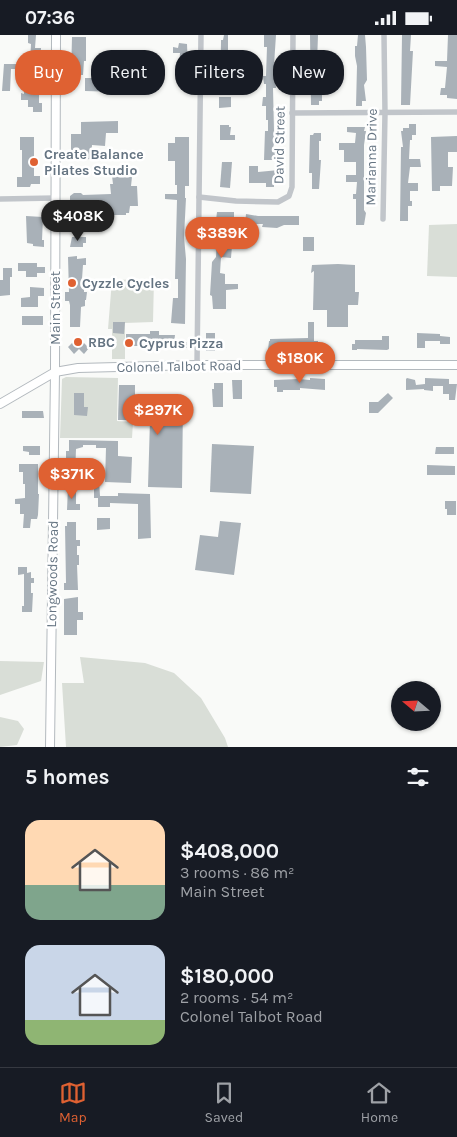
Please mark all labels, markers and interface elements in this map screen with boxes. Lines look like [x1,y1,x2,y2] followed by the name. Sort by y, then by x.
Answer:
[25,7,75,29] text: 07:36
[15,50,81,95] chip: Buy
[91,50,165,95] chip: Rent
[175,50,263,95] chip: Filters
[273,50,344,95] chip: New
[270,106,289,184] street label: David Street
[362,108,381,206] street label: Marianna Drive
[44,146,144,179] place label: Create Balance Pilates Studio
[28,156,40,168] marker: Create Balance Pilates Studio
[43,199,113,242] pin: $408K
[52,206,104,225] text: $408K
[187,217,257,259] pin: $389K
[196,223,248,242] text: $389K
[47,271,64,345] street label: Main Street
[82,275,169,292] place label: Cyzzle Cycles
[66,277,78,289] marker: Cyzzle Cycles
[88,334,115,351] place label: RBC
[139,335,223,352] place label: Cyprus Pizza
[72,336,84,348] marker: RBC
[123,337,135,349] marker: Cyprus Pizza
[265,341,335,384] pin: $180K
[276,348,324,367] text: $180K
[116,357,242,376] street label: Colonel Talbot Road
[123,393,193,436] pin: $297K
[134,400,182,419] text: $297K
[37,457,107,500] pin: $371K
[49,464,95,483] text: $371K
[43,520,62,628] street label: Longwoods Road
[391,681,441,731] north arrow
[391,681,441,731] map controls
[404,763,432,791] icon: filters
[25,765,110,789] text: 5 homes
[180,839,279,863] text: $408,000
[65,840,125,900] icon: home
[180,863,295,882] text: 3 rooms · 86 m²
[180,882,265,901] text: Main Street
[180,964,274,988] text: $180,000
[65,965,125,1025] icon: home
[180,988,293,1007] text: 2 rooms · 54 m²
[180,1007,323,1026] text: Colonel Talbot Road
[59,1079,87,1126] tab: Map
[204,1079,243,1126] tab: Saved
[361,1079,398,1126] tab: Home

